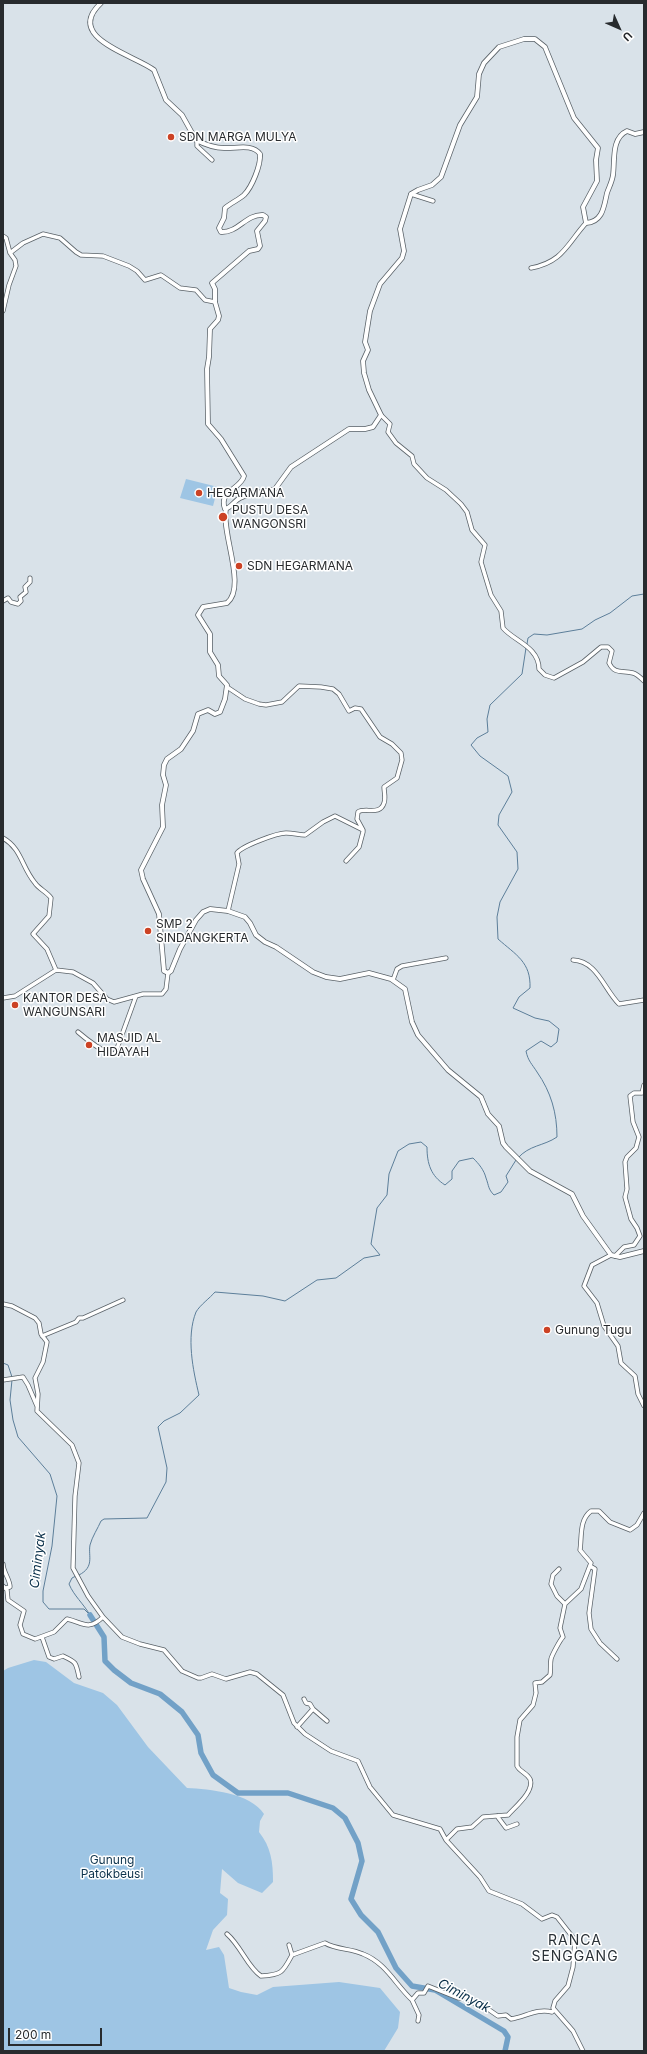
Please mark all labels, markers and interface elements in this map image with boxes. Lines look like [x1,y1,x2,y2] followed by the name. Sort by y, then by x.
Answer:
[599,8,639,48] north arrow
[620,29,635,44] text: U
[179,130,297,144] place label: SDN MARGA MULYA
[166,132,176,142] marker: SDN MARGA MULYA
[207,486,284,500] place label: HEGARMANA
[194,488,204,498] marker: HEGARMANA
[232,503,308,531] place label: PUSTU DESA WANGONSRI
[217,511,229,523] marker: PUSTU DESA WANGONSRI
[247,559,353,573] place label: SDN HEGARMANA
[234,561,244,571] marker: SDN HEGARMANA
[156,917,248,945] place label: SMP 2 SINDANGKERTA
[143,926,153,936] marker: SMP 2 SINDANGKERTA
[23,991,108,1019] place label: KANTOR DESA WANGUNSARI
[10,1000,20,1010] marker: KANTOR DESA WANGUNSARI
[97,1031,161,1059] place label: MASJID AL HIDAYAH
[84,1040,94,1050] marker: MASJID AL HIDAYAH
[555,1323,631,1337] place label: Gunung Tugu
[542,1325,552,1335] marker: Gunung Tugu
[27,1531,49,1589] water label: Ciminyak
[81,1853,143,1881] park label: Gunung Patokbeusi
[531,1933,619,1966] district label: RANCA SENGGANG
[435,1976,493,2016] water label: Ciminyak
[10,2020,104,2046] scale bar
[15,2027,51,2042] text: 200 m

